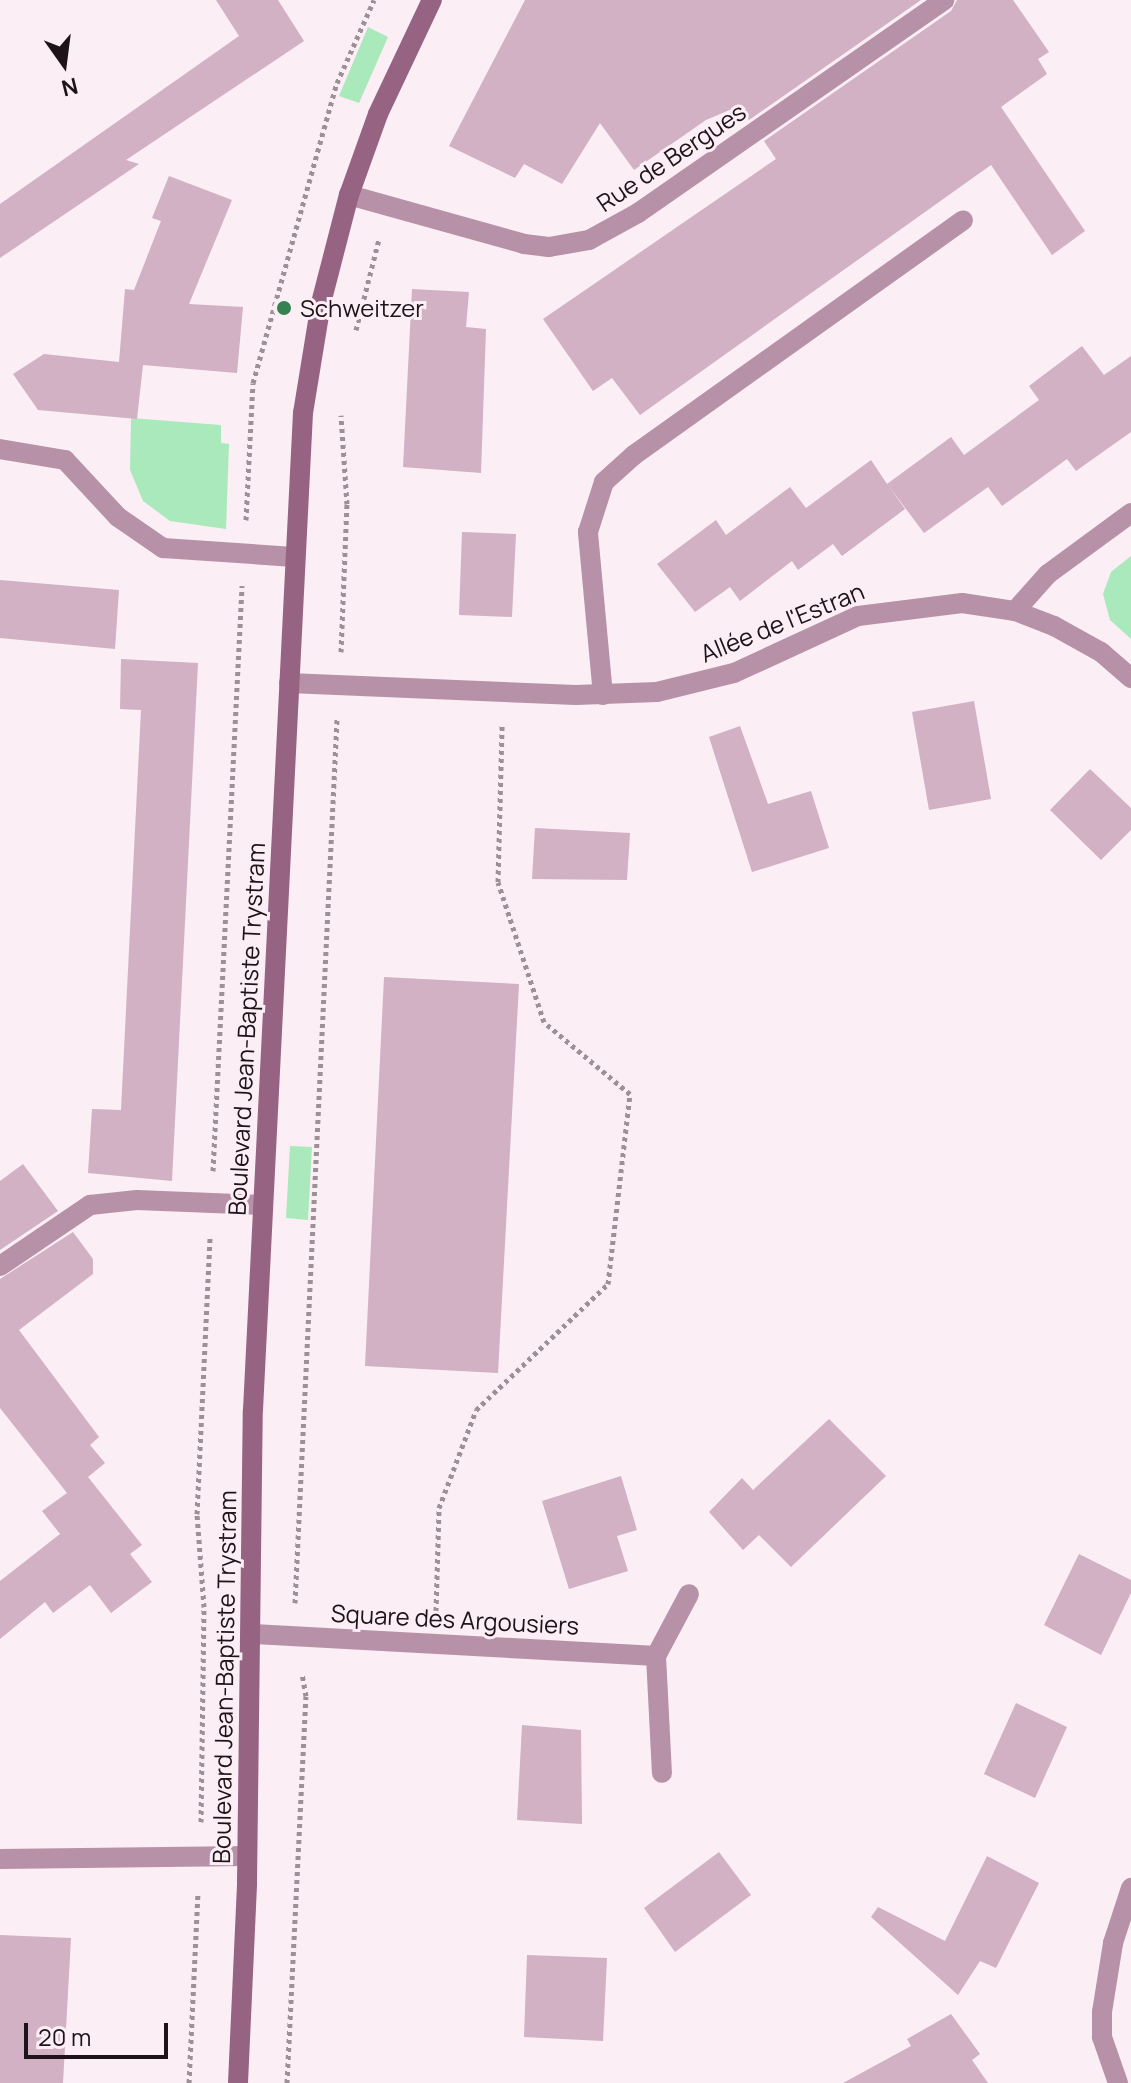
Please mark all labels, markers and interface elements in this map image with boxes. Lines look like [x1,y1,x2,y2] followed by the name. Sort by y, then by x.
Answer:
[24,24,104,104] north arrow
[59,71,81,104] text: N
[591,97,751,217] street label: Rue de Bergues
[300,294,424,322] place label: Schweitzer
[275,299,293,317] marker: Schweitzer
[696,576,868,668] street label: Allée de l'Estran
[222,842,270,1216] street label: Boulevard Jean-Baptiste Trystram
[206,1490,242,1864] street label: Boulevard Jean-Baptiste Trystram
[330,1598,580,1640] street label: Square des Argousiers
[28,2007,172,2057] scale bar
[38,2020,91,2053] text: 20 m

